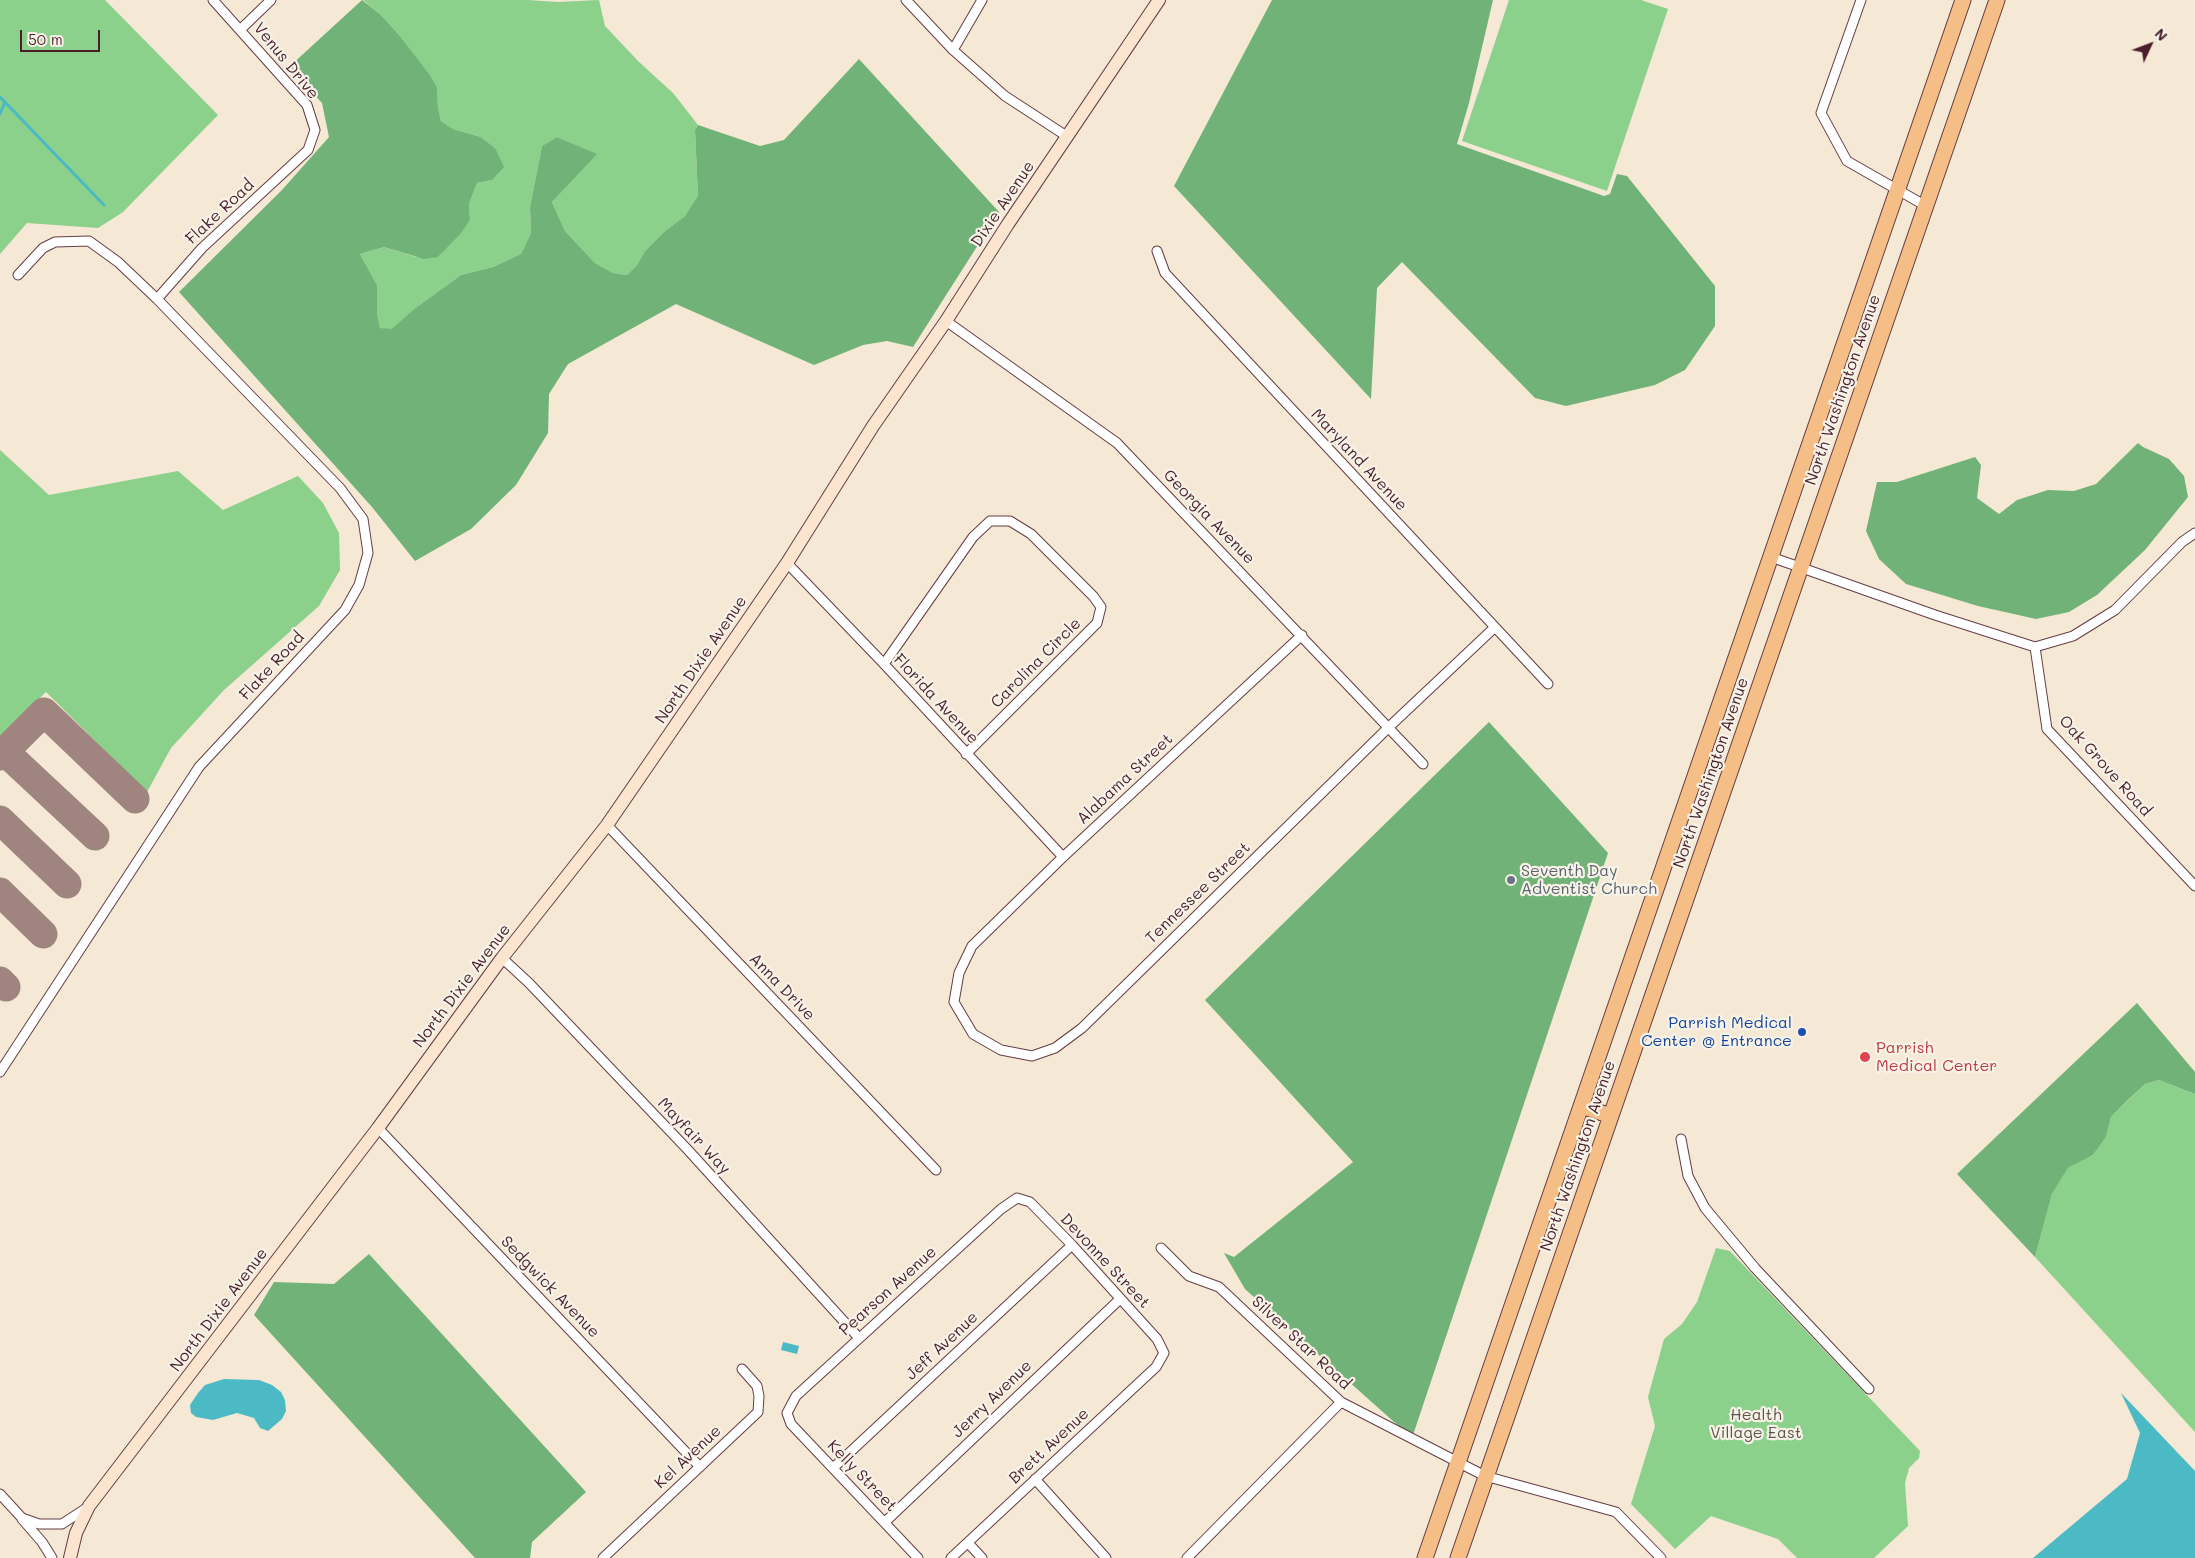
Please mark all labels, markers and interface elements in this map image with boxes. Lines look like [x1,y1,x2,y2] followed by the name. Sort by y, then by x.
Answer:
[249,19,323,103] street label: Venus Drive
[22,20,102,52] scale bar
[2125,20,2175,70] north arrow
[2151,24,2172,45] text: N
[28,29,63,49] text: 50 m
[967,157,1039,251] street label: Dixie Avenue
[182,176,258,248] street label: Flake Road
[1801,292,1885,488] street label: North Washington Avenue
[1307,405,1411,515] street label: Maryland Avenue
[1159,466,1259,568] street label: Georgia Avenue
[651,593,751,727] street label: North Dixie Avenue
[987,614,1085,712] street label: Carolina Circle
[236,628,308,704] street label: Flake Road
[889,650,983,748] street label: Florida Avenue
[1669,675,1753,871] street label: North Washington Avenue
[2055,712,2155,820] street label: Oak Grove Road
[1073,730,1177,828] street label: Alabama Street
[1142,838,1254,948] street label: Tennessee Street
[1521,861,1657,899] place label: Seventh Day Adventist Church
[1505,874,1517,886] marker: Seventh Day Adventist Church
[409,920,515,1052] street label: North Dixie Avenue
[745,949,819,1025] street label: Anna Drive
[1641,1013,1792,1051] place label: Parrish Medical Center @ Entrance
[1796,1026,1808,1038] marker: Parrish Medical Center @ Entrance
[1876,1038,1997,1076] place label: Parrish Medical Center
[1858,1050,1872,1064] marker: Parrish Medical Center
[1536,1058,1620,1254] street label: North Washington Avenue
[654,1094,734,1178] street label: Mayfair Way
[1056,1210,1154,1312] street label: Devonne Street
[497,1232,603,1342] street label: Sedgwick Avenue
[835,1242,941,1340] street label: Pearson Avenue
[166,1244,272,1376] street label: North Dixie Avenue
[1247,1292,1355,1394] street label: Silver Star Road
[902,1308,982,1384] street label: Jeff Avenue
[948,1356,1036,1442] street label: Jerry Avenue
[1005,1404,1093,1488] street label: Brett Avenue
[1710,1405,1802,1443] park label: Health Village East
[651,1421,725,1493] street label: Kel Avenue
[823,1436,901,1516] street label: Kelly Street

